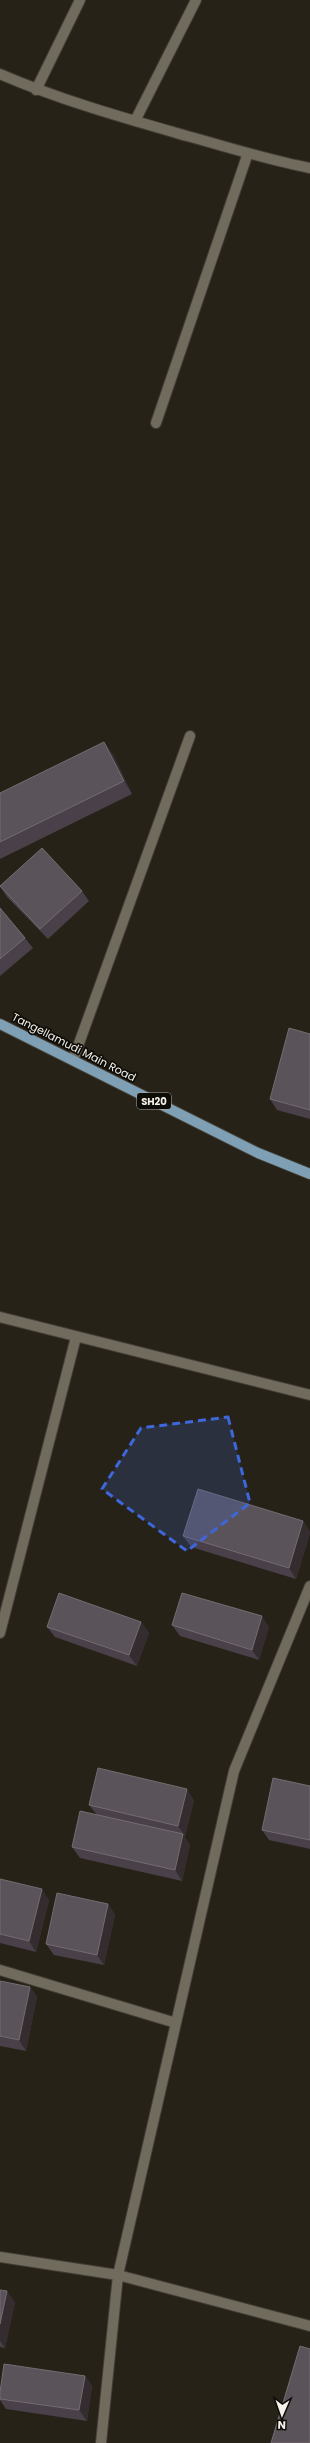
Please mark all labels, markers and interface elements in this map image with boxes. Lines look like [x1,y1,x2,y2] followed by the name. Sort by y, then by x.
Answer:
[9,1009,139,1085] street label: Tangellamudi Main Road
[137,1093,171,1109] road number: SH20
[262,2395,302,2435] north arrow
[277,2417,286,2433] text: N

